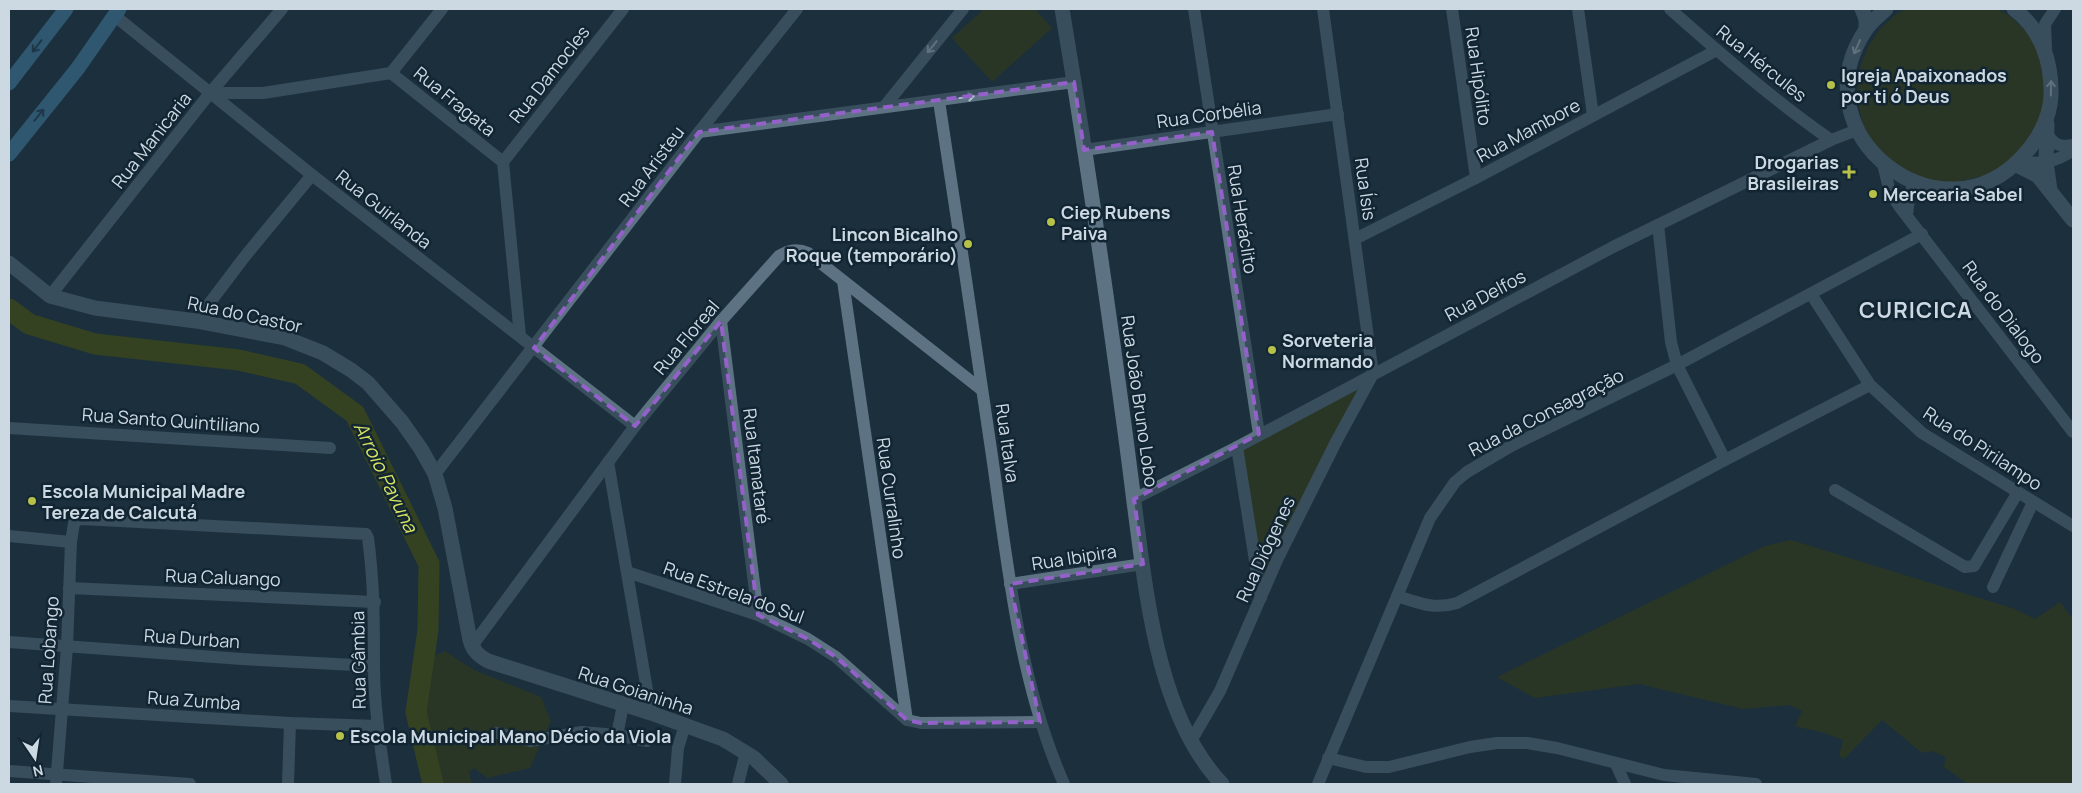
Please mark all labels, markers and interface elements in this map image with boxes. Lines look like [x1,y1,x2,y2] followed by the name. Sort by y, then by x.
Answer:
[1712,19,1812,107] street label: Rua Hércules
[503,20,595,128] street label: Rua Damocles
[1460,25,1498,127] street label: Rua Hipólito
[32,39,43,52] one-way arrow
[1851,39,1861,54] one-way arrow
[927,40,938,53] one-way arrow
[409,61,501,141] street label: Rua Fragata
[1841,63,2007,108] place label: Igreja Apaixonados por ti ó Deus
[1825,79,1837,91] marker: Igreja Apaixonados por ti ó Deus
[2046,80,2056,96] one-way arrow
[106,87,196,193] street label: Rua Manicaria
[958,92,974,102] one-way arrow
[1472,93,1584,167] street label: Rua Mambore
[1155,95,1263,133] street label: Rua Corbélia
[33,109,44,122] one-way arrow
[613,121,689,211] street label: Rua Aristeu
[1748,150,1839,195] place label: Drogarias Brasileiras
[1350,156,1382,222] street label: Rua Ísis
[1223,163,1263,275] street label: Rua Heráclito
[331,164,437,254] street label: Rua Guirlanda
[1843,166,1855,178] marker: Drogarias Brasileiras
[1883,182,2023,206] place label: Mercearia Sabel
[1867,188,1879,200] marker: Mercearia Sabel
[1061,200,1171,245] place label: Ciep Rubens Paiva
[1045,216,1057,228] marker: Ciep Rubens Paiva
[786,222,958,267] place label: Lincon Bicalho Roque (temporário)
[962,238,974,250] marker: Lincon Bicalho Roque (temporário)
[1957,256,2051,368] street label: Rua do Dialogo
[1440,264,1530,326] street label: Rua Delfos
[185,290,305,338] street label: Rua do Castor
[648,295,724,379] street label: Rua Floreal
[1859,295,1973,325] district label: CURICICA
[1116,314,1164,488] street label: Rua João Bruno Lobo
[1282,328,1373,373] place label: Sorveteria Normando
[1266,344,1278,356] marker: Sorveteria Normando
[1464,363,1628,461] street label: Rua da Consagração
[1919,401,2047,495] street label: Rua do Pirilampo
[81,402,261,438] street label: Rua Santo Quintiliano
[991,402,1025,484] street label: Rua Italva
[738,407,776,525] street label: Rua Itamataré
[348,417,425,538] water label: Arroio Pavuna
[872,436,912,560] street label: Rua Curralinho
[42,479,246,524] place label: Escola Municipal Madre Tereza de Calcutá
[1230,492,1300,606] street label: Rua Diógenes
[26,495,38,507] marker: Escola Municipal Madre Tereza de Calcutá
[1030,538,1118,576] street label: Rua Ibipira
[660,555,808,629] street label: Rua Estrela do Sul
[165,563,281,591] street label: Rua Caluango
[32,595,64,705] street label: Rua Lobango
[345,611,371,709] street label: Rua Gâmbia
[143,623,241,653] street label: Rua Durban
[575,660,697,720] street label: Rua Goianinha
[147,685,241,715] street label: Rua Zumba
[350,724,671,748] place label: Escola Municipal Mano Décio da Viola
[334,730,346,742] marker: Escola Municipal Mano Décio da Viola
[10,733,60,783] north arrow
[31,761,45,782] text: N

